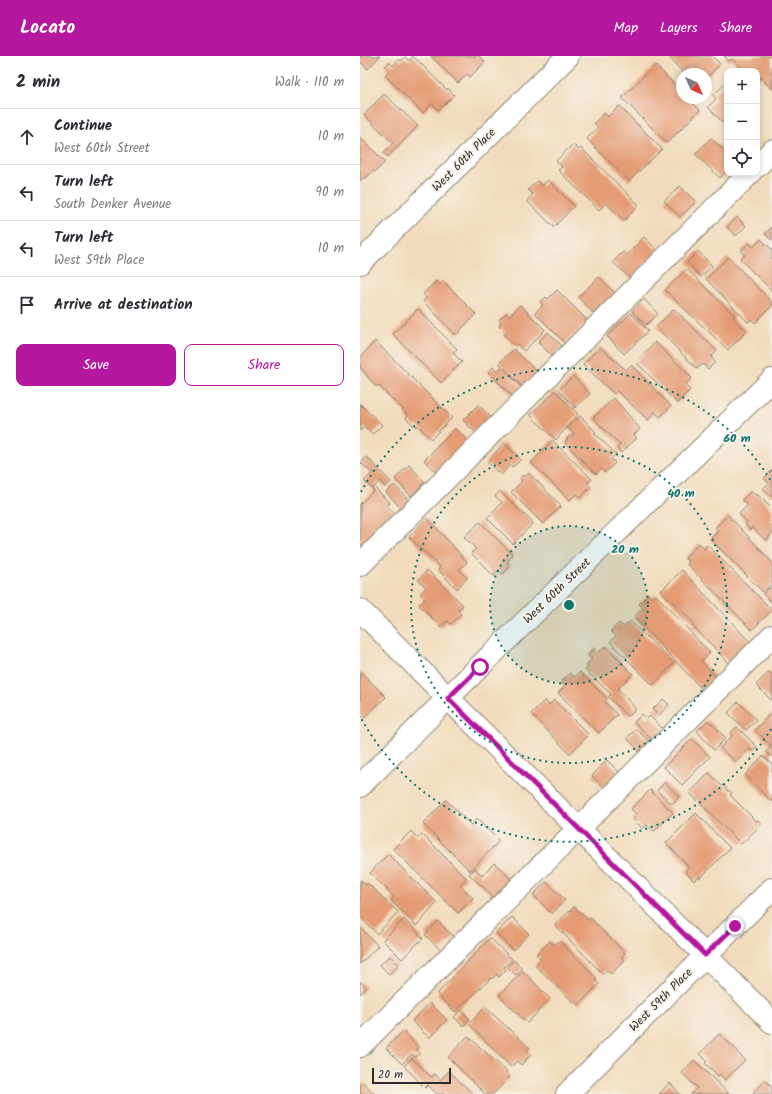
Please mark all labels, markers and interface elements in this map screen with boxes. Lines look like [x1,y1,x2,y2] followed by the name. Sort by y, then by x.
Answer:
[20,13,75,43] text: Locato
[614,17,638,39] text: Map
[660,17,698,39] text: Layers
[720,17,752,39] text: Share
[676,68,712,104] north arrow
[724,68,760,176] map controls
[724,68,760,104] button: +
[16,69,60,96] text: 2 min
[275,72,344,93] text: Walk · 110 m
[724,104,760,140] button: −
[54,114,112,138] text: Continue
[428,123,501,196] street label: West 60th Place
[16,126,38,148] icon: ahead
[318,126,344,147] text: 10 m
[54,138,150,159] text: West 60th Street
[724,140,760,176] button: locate
[54,170,114,194] text: Turn left
[16,182,38,204] icon: left
[316,182,344,203] text: 90 m
[54,194,171,215] text: South Denker Avenue
[54,226,114,250] text: Turn left
[16,238,38,260] icon: left
[318,238,344,259] text: 10 m
[54,250,144,271] text: West 59th Place
[54,293,193,317] text: Arrive at destination
[16,294,38,316] icon: arrive
[16,344,176,386] button: Save
[184,344,344,386] button: Share
[723,429,751,448] text: 60 m
[667,484,695,503] text: 40 m
[611,540,639,559] text: 20 m
[519,553,596,629] street label: West 60th Street
[562,598,576,612] centre of rings
[471,658,489,676] route start
[726,917,744,935] route end
[625,963,698,1036] street label: West 59th Place
[372,1066,451,1085] scale bar
[378,1066,403,1084] text: 20 m

